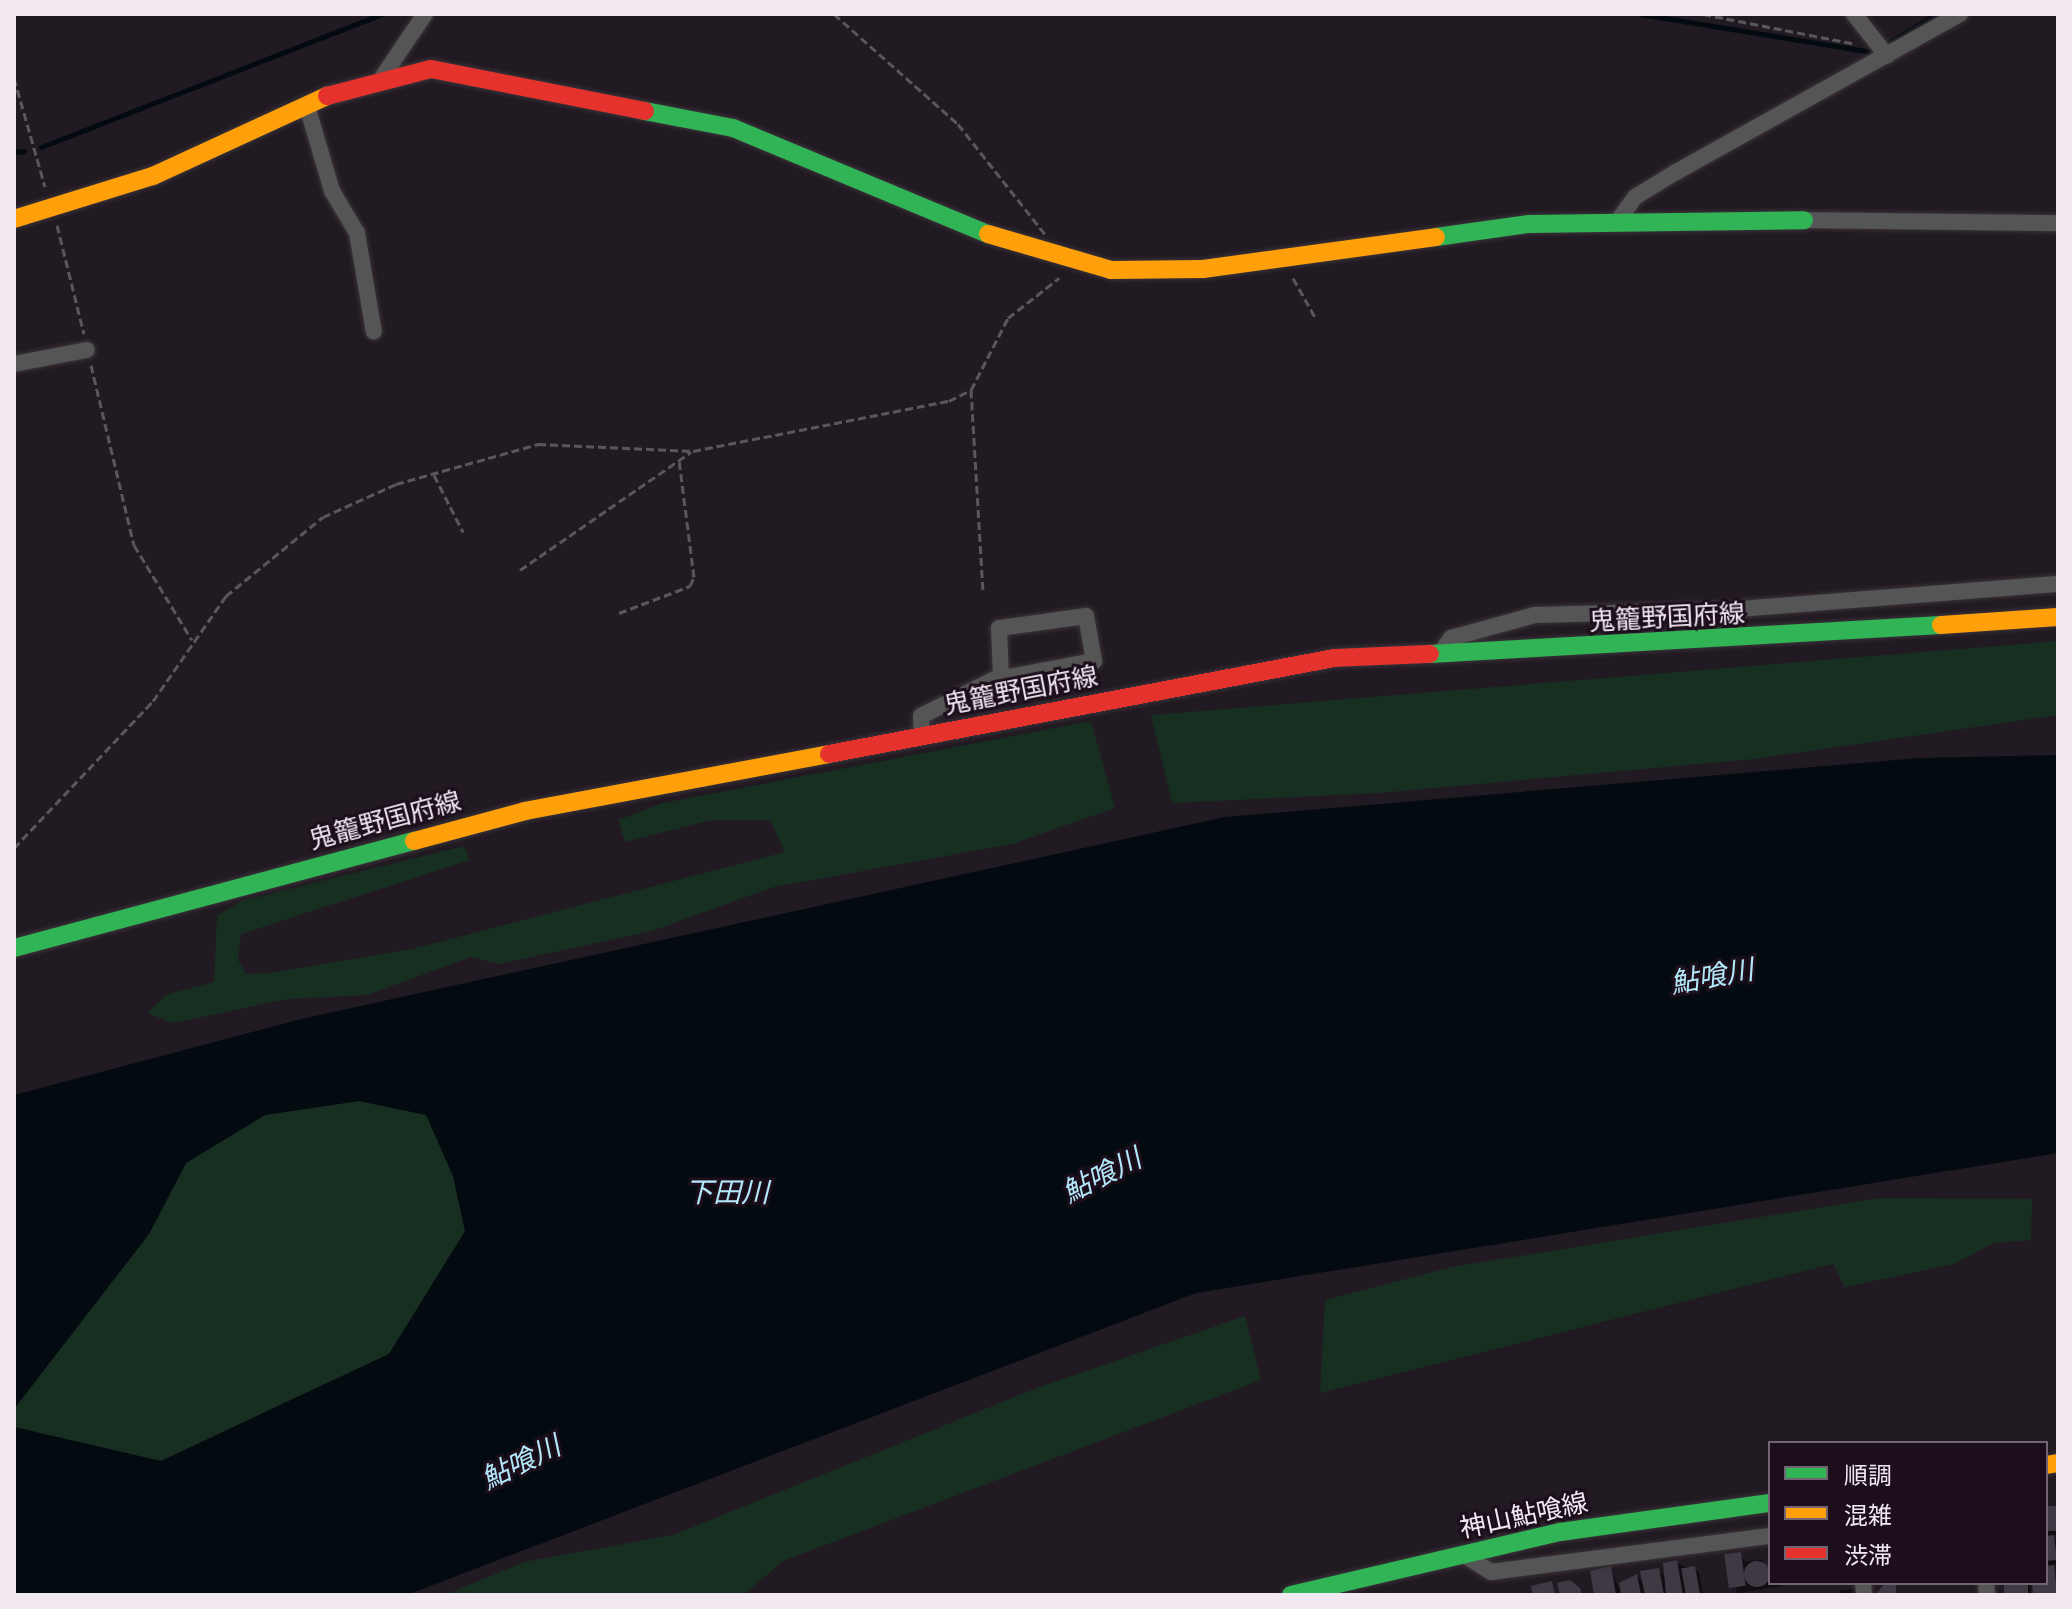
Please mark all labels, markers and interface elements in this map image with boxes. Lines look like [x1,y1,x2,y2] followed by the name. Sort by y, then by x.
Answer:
[1588,598,1746,638] street label: 鬼籠野国府線
[941,661,1101,721] street label: 鬼籠野国府線
[306,786,464,856] street label: 鬼籠野国府線
[1668,953,1756,1001] water label: 鮎喰川
[1057,1142,1147,1210] water label: 鮎喰川
[685,1176,769,1210] water label: 下田川
[476,1429,566,1497] water label: 鮎喰川
[1768,1441,2048,1585] legend
[1844,1462,1892,1490] text: 順調
[1457,1487,1591,1545] street label: 神山鮎喰線
[1844,1502,1892,1530] text: 混雑
[1844,1542,1892,1570] text: 渋滞

